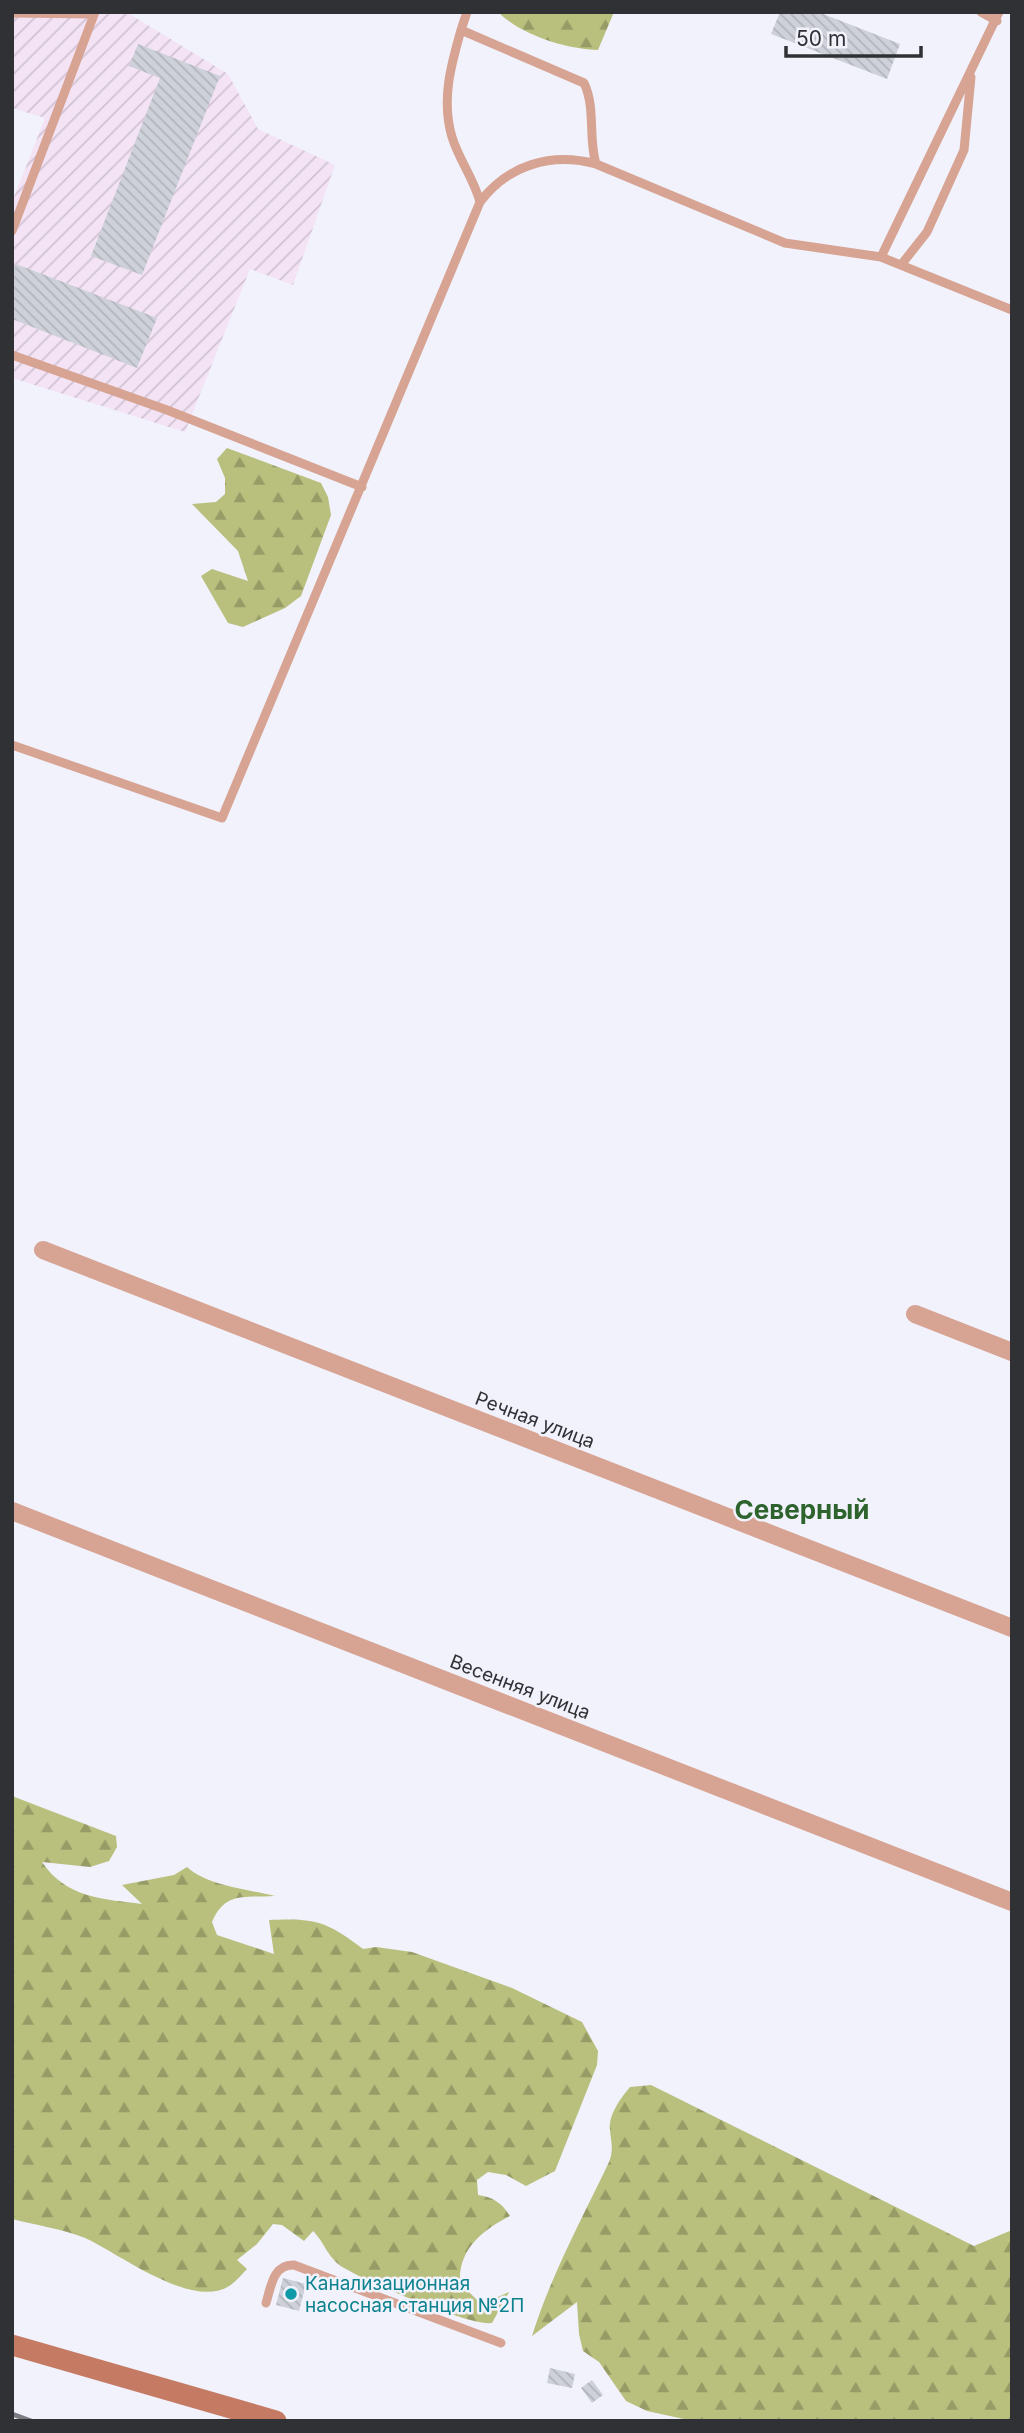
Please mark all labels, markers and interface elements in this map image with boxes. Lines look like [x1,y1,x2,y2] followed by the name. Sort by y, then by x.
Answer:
[786,14,921,58] scale bar
[796,26,846,51] text: 50 m
[472,1387,598,1453] street label: Речная улица
[735,1494,869,1525] district label: Северный
[447,1650,593,1724] street label: Весенняя улица
[305,2272,524,2317] place label: Канализационная насосная станция №2П
[283,2286,299,2302] marker: Канализационная насосная станция №2П

